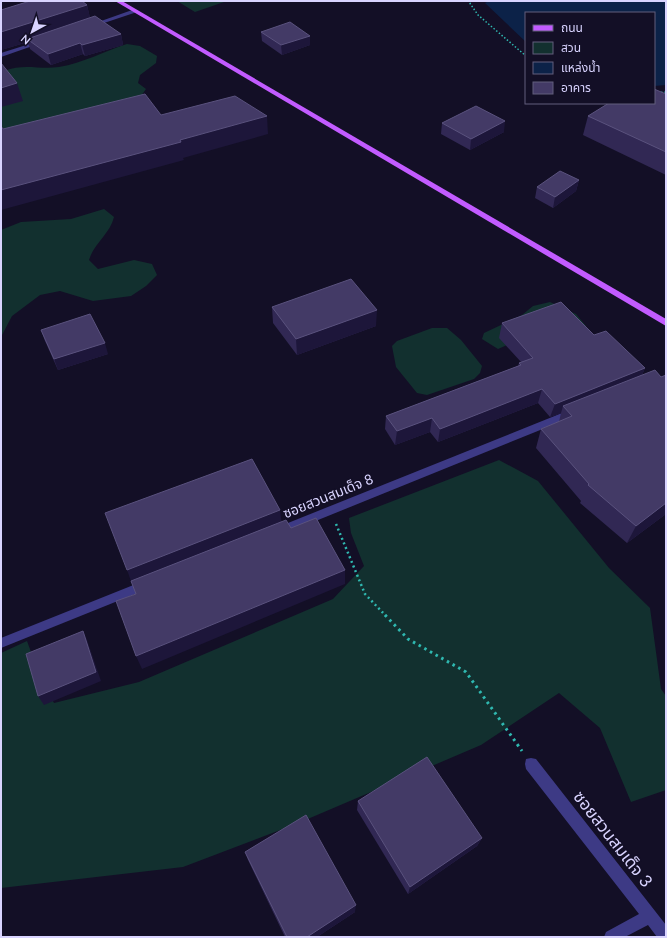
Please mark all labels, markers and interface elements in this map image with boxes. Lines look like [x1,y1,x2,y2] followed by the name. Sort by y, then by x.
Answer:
[12,12,52,52] north arrow
[525,12,655,104] legend
[561,20,583,35] text: ถนน
[18,32,33,48] text: N
[561,40,581,55] text: สวน
[561,59,600,75] text: แหล่งน้ำ
[561,80,591,95] text: อาคาร
[280,470,375,521] street label: ซอยสวนสมเด็จ 8
[569,786,658,891] street label: ซอยสวนสมเด็จ 3

